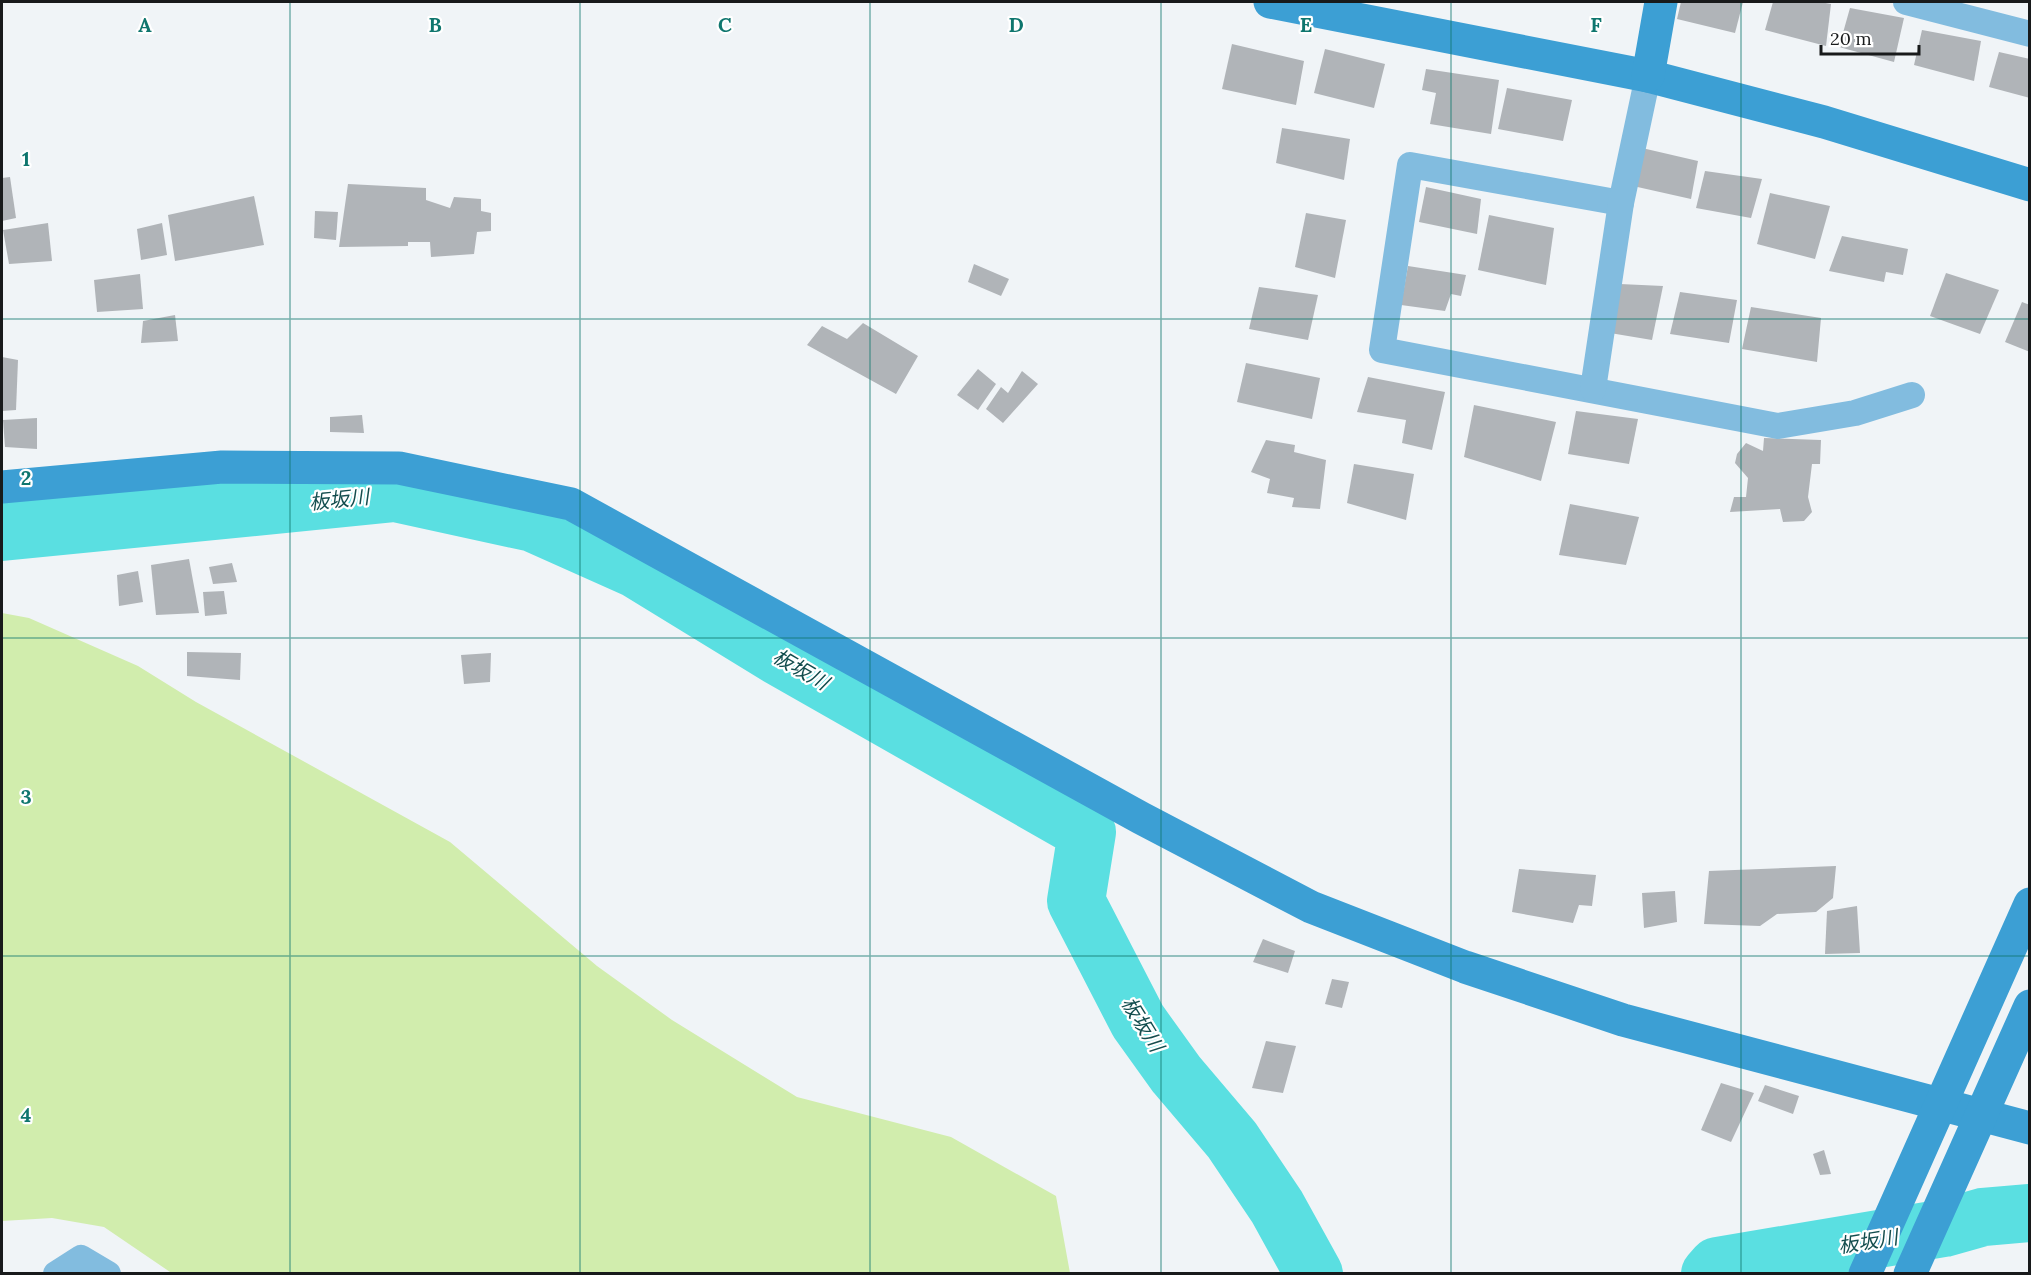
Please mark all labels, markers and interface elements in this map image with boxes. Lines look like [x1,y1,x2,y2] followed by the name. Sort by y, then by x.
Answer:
[138,12,152,37] text: A
[428,12,442,37] text: B
[718,12,732,37] text: C
[1008,12,1024,37] text: D
[1300,12,1312,37] text: E
[1590,12,1602,37] text: F
[1821,18,1918,56] scale bar
[1830,27,1872,50] text: 20 m
[22,146,30,171] text: 1
[21,465,31,490] text: 2
[308,483,372,515] water label: 板坂川
[769,643,835,696] water label: 板坂川
[20,784,32,809] text: 3
[1117,992,1171,1058] water label: 板坂川
[21,1102,32,1127] text: 4
[1836,1224,1902,1258] water label: 板坂川

